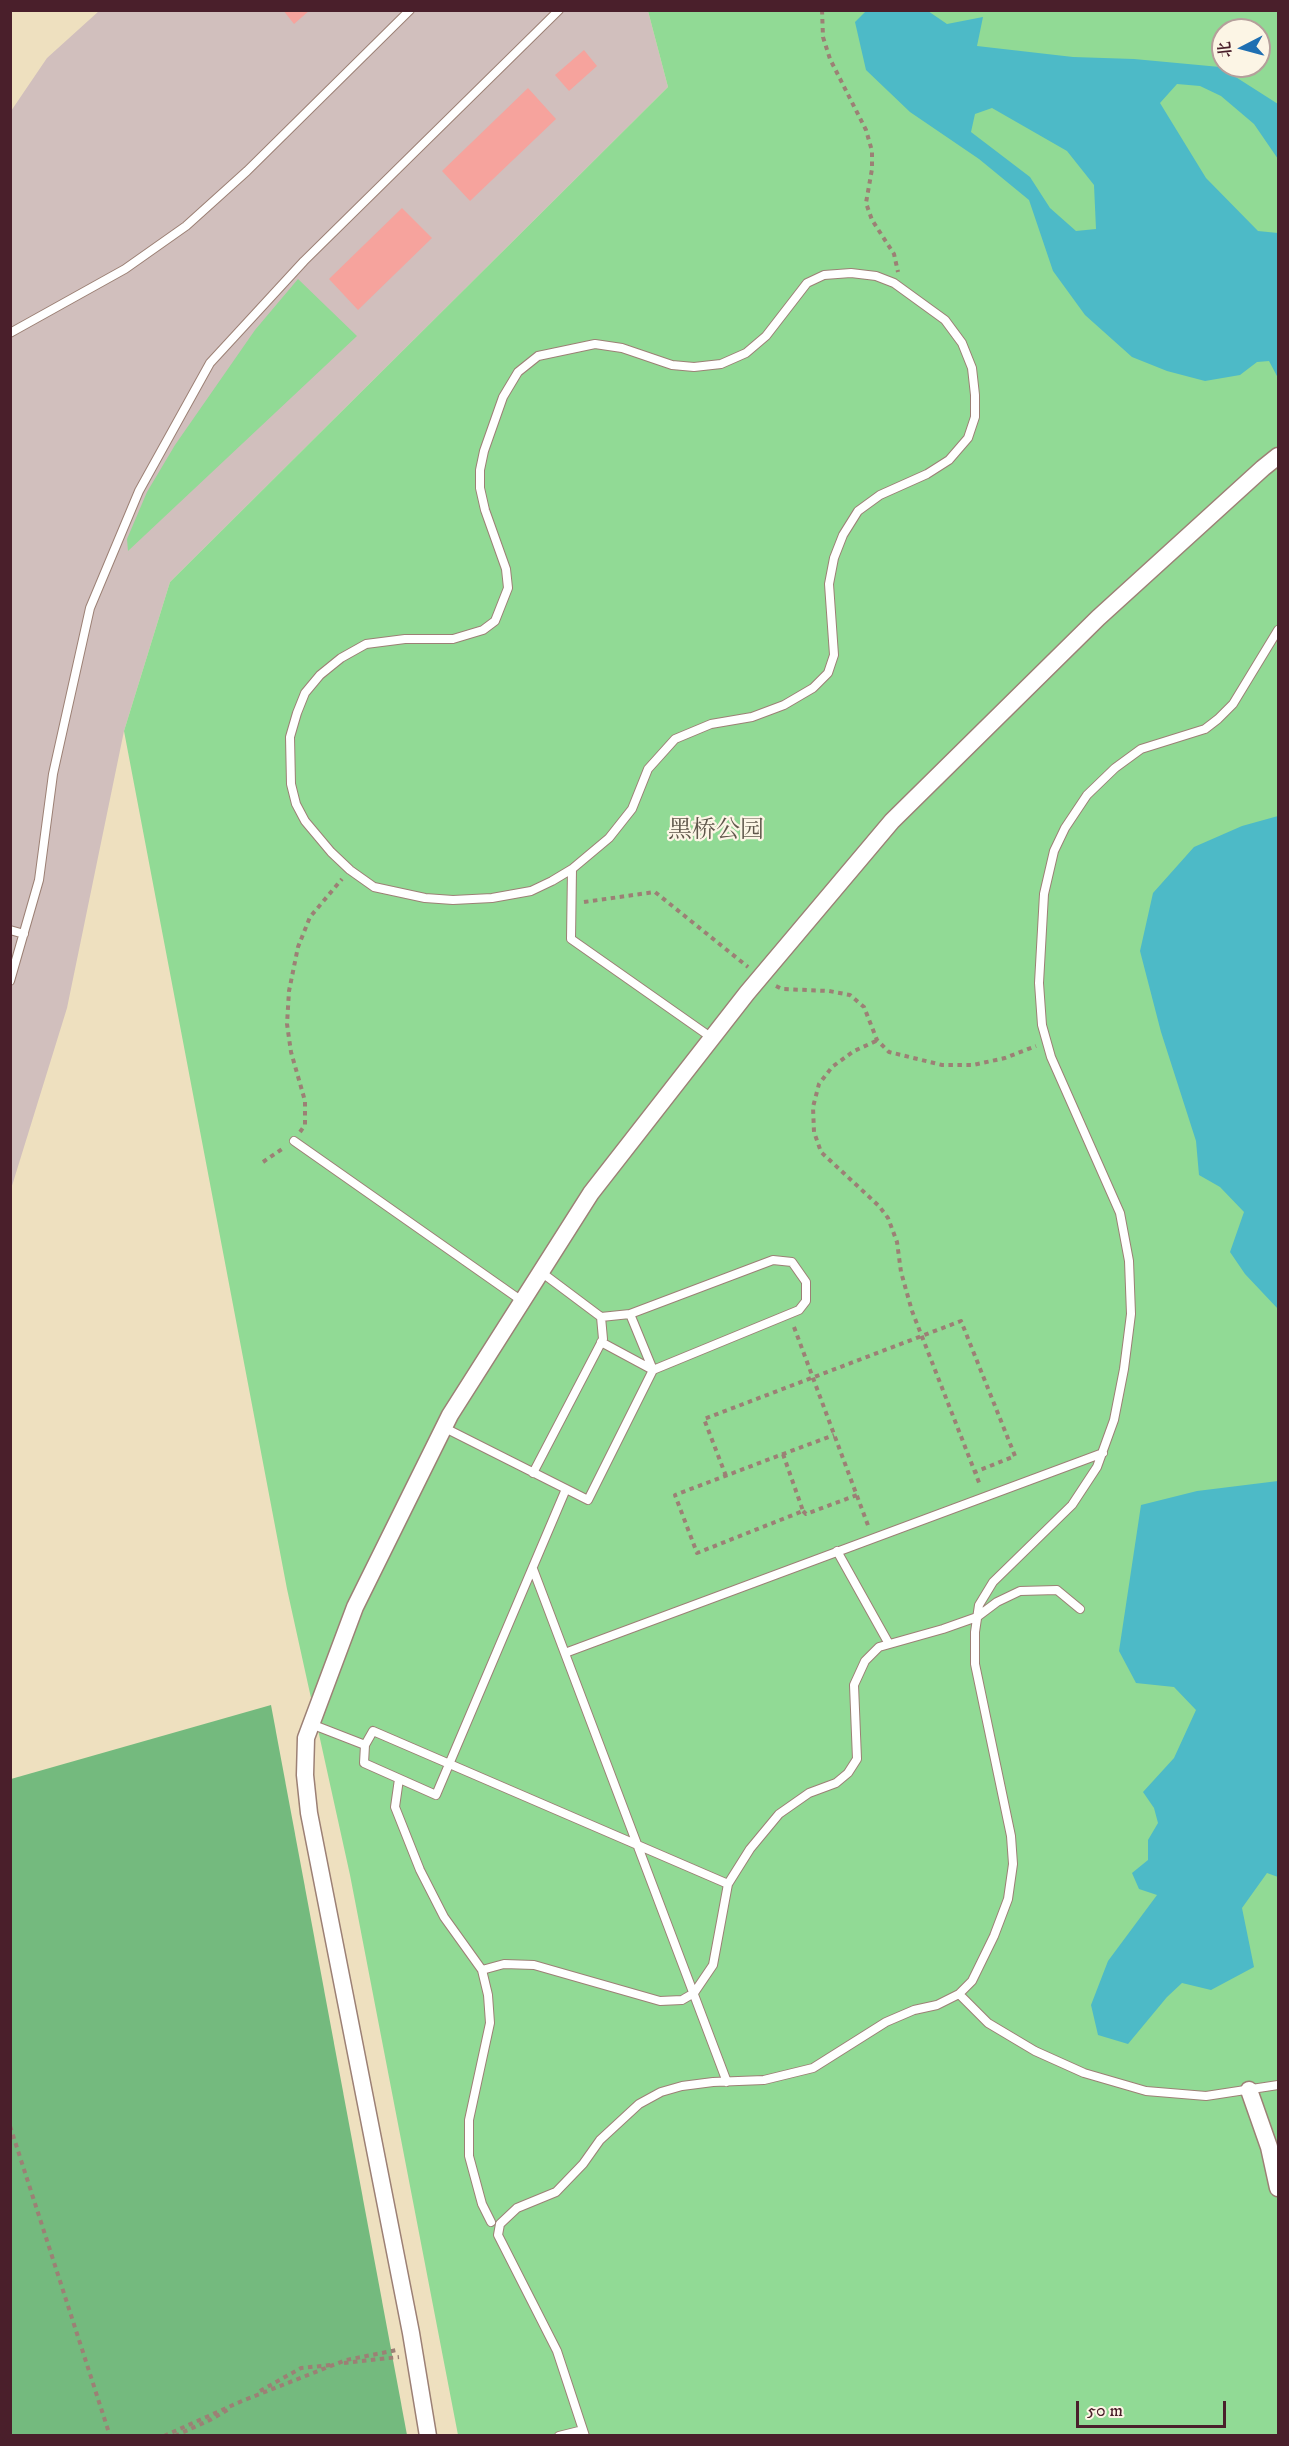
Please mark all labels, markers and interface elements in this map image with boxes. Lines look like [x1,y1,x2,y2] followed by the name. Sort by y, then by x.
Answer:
[1211,18,1271,78] north arrow
[1214,41,1236,59] text: 北
[668,818,764,846] park label: 黑桥公园
[1079,2389,1229,2427] scale bar
[1087,2400,1123,2422] text: 50 m

